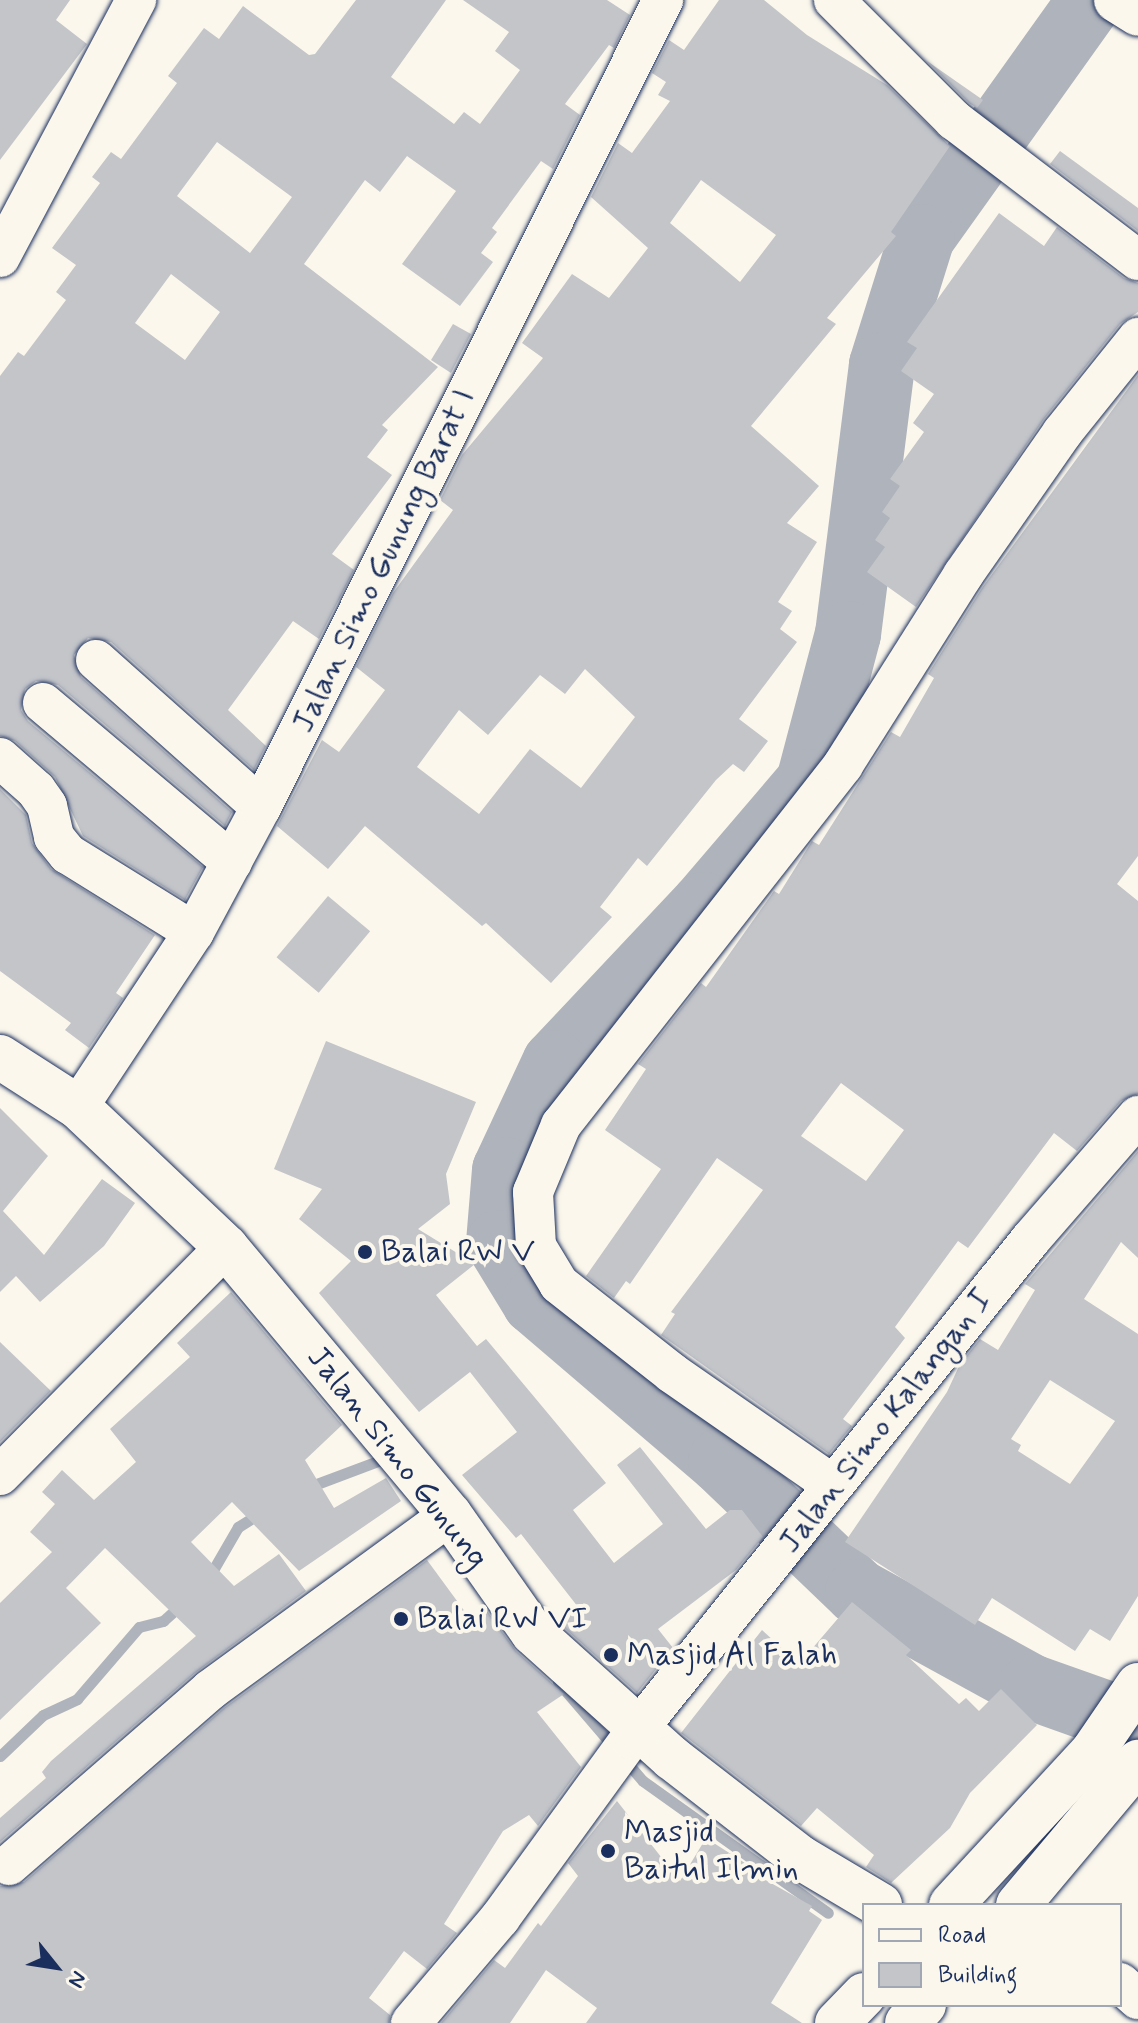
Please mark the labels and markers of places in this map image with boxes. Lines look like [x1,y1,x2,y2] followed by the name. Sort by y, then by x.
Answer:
[381,1233,532,1271] place label: Balai RW V
[356,1243,374,1261] marker: Balai RW V
[417,1600,584,1638] place label: Balai RW VI
[392,1610,410,1628] marker: Balai RW VI
[627,1636,833,1674] place label: Masjid Al Falah
[602,1646,620,1664] marker: Masjid Al Falah
[624,1814,803,1889] place label: Masjid Baitul Ilmin
[599,1842,617,1860] marker: Masjid Baitul Ilmin

